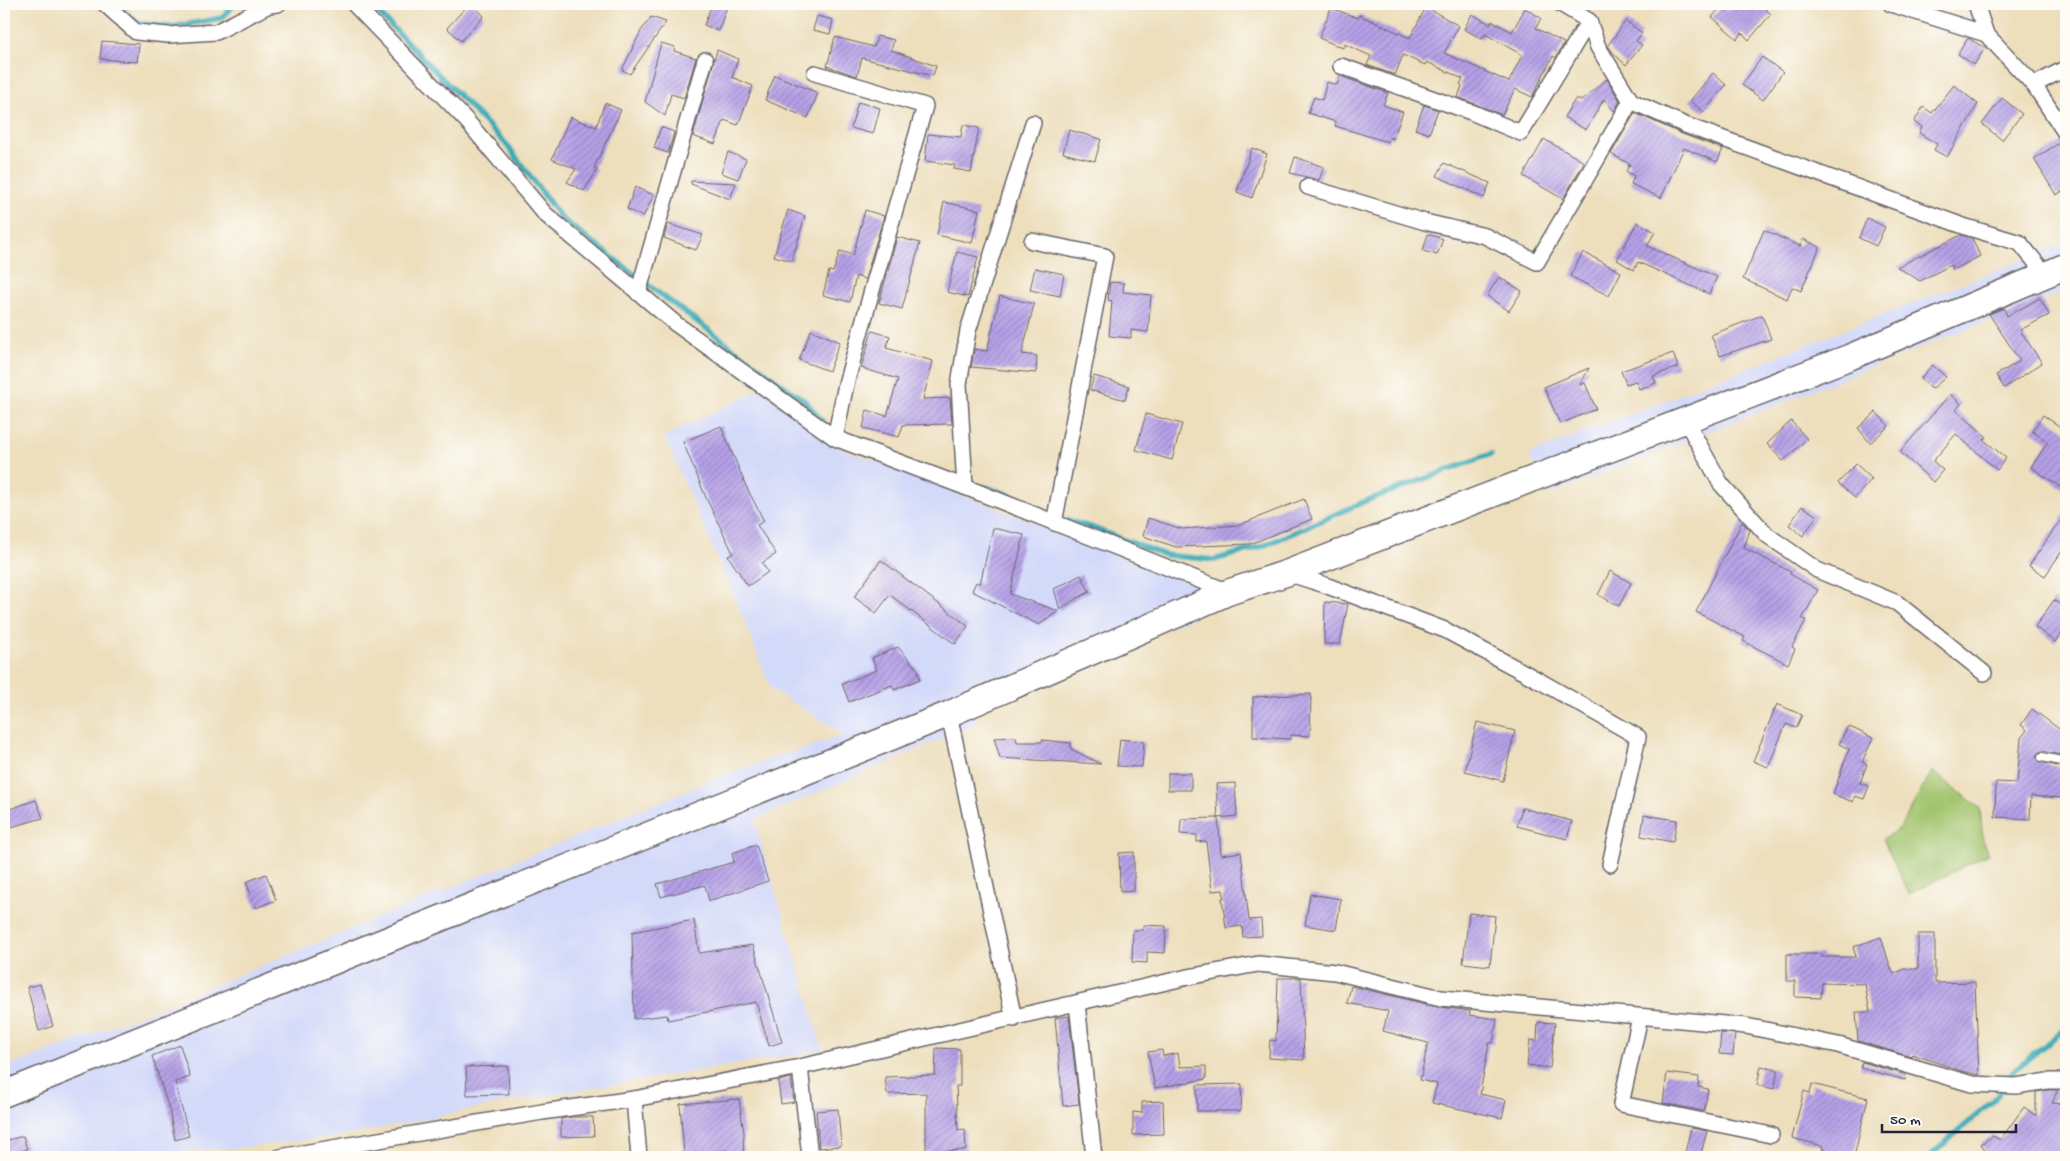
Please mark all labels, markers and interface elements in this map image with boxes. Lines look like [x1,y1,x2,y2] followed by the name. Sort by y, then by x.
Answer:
[1882,1101,2016,1133] scale bar
[1890,1112,1921,1130] text: 50 m

